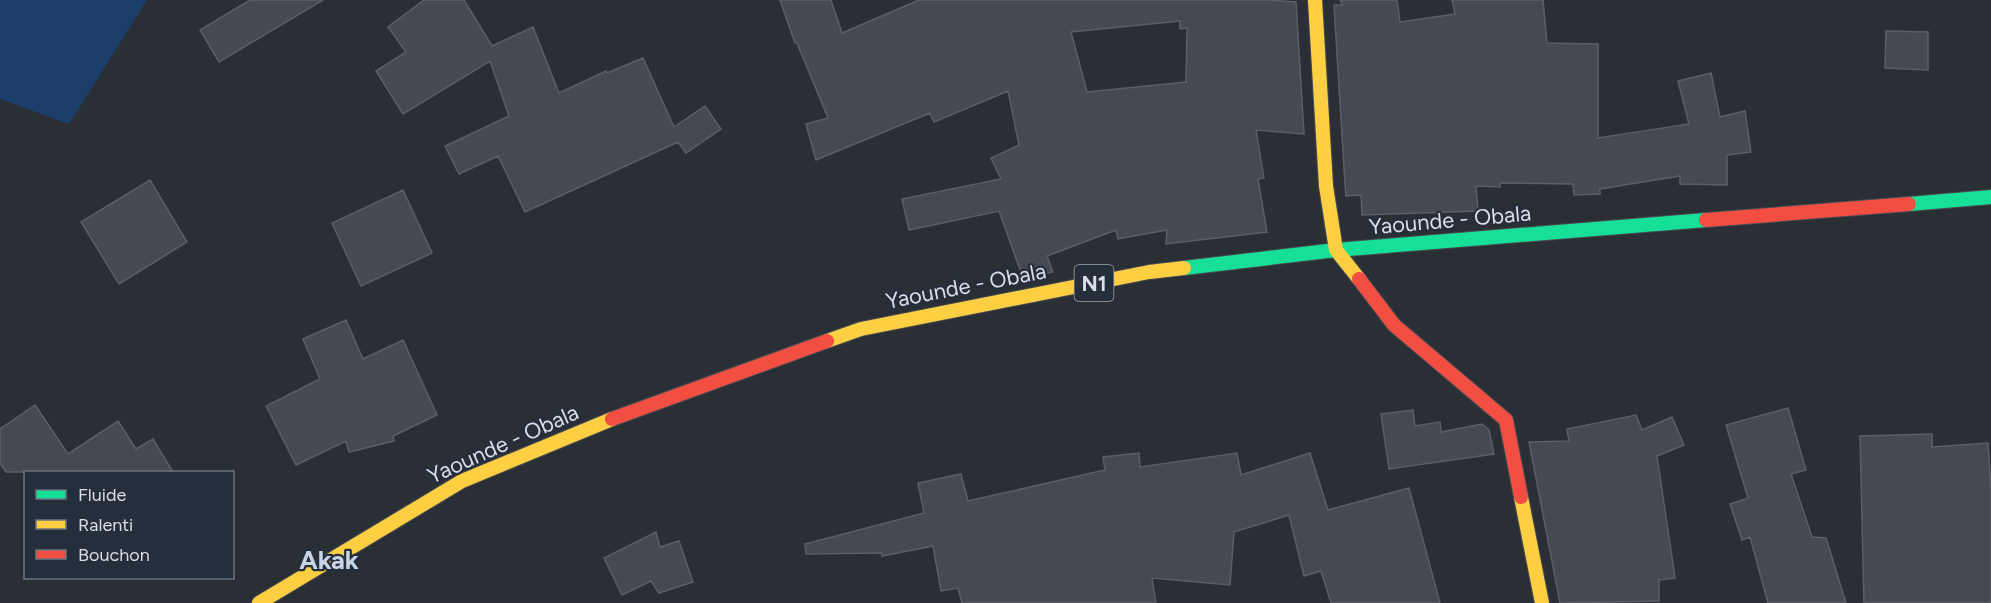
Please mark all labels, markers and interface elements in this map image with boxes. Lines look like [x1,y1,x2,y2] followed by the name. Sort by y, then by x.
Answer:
[1368,199,1532,241] street label: Yaounde - Obala
[884,257,1048,315] street label: Yaounde - Obala
[1074,265,1114,301] road number: N1
[423,399,583,489] street label: Yaounde - Obala
[24,471,234,579] legend
[78,484,127,506] text: Fluide
[78,514,133,536] text: Ralenti
[78,544,150,566] text: Bouchon
[299,544,359,576] district label: Akak

